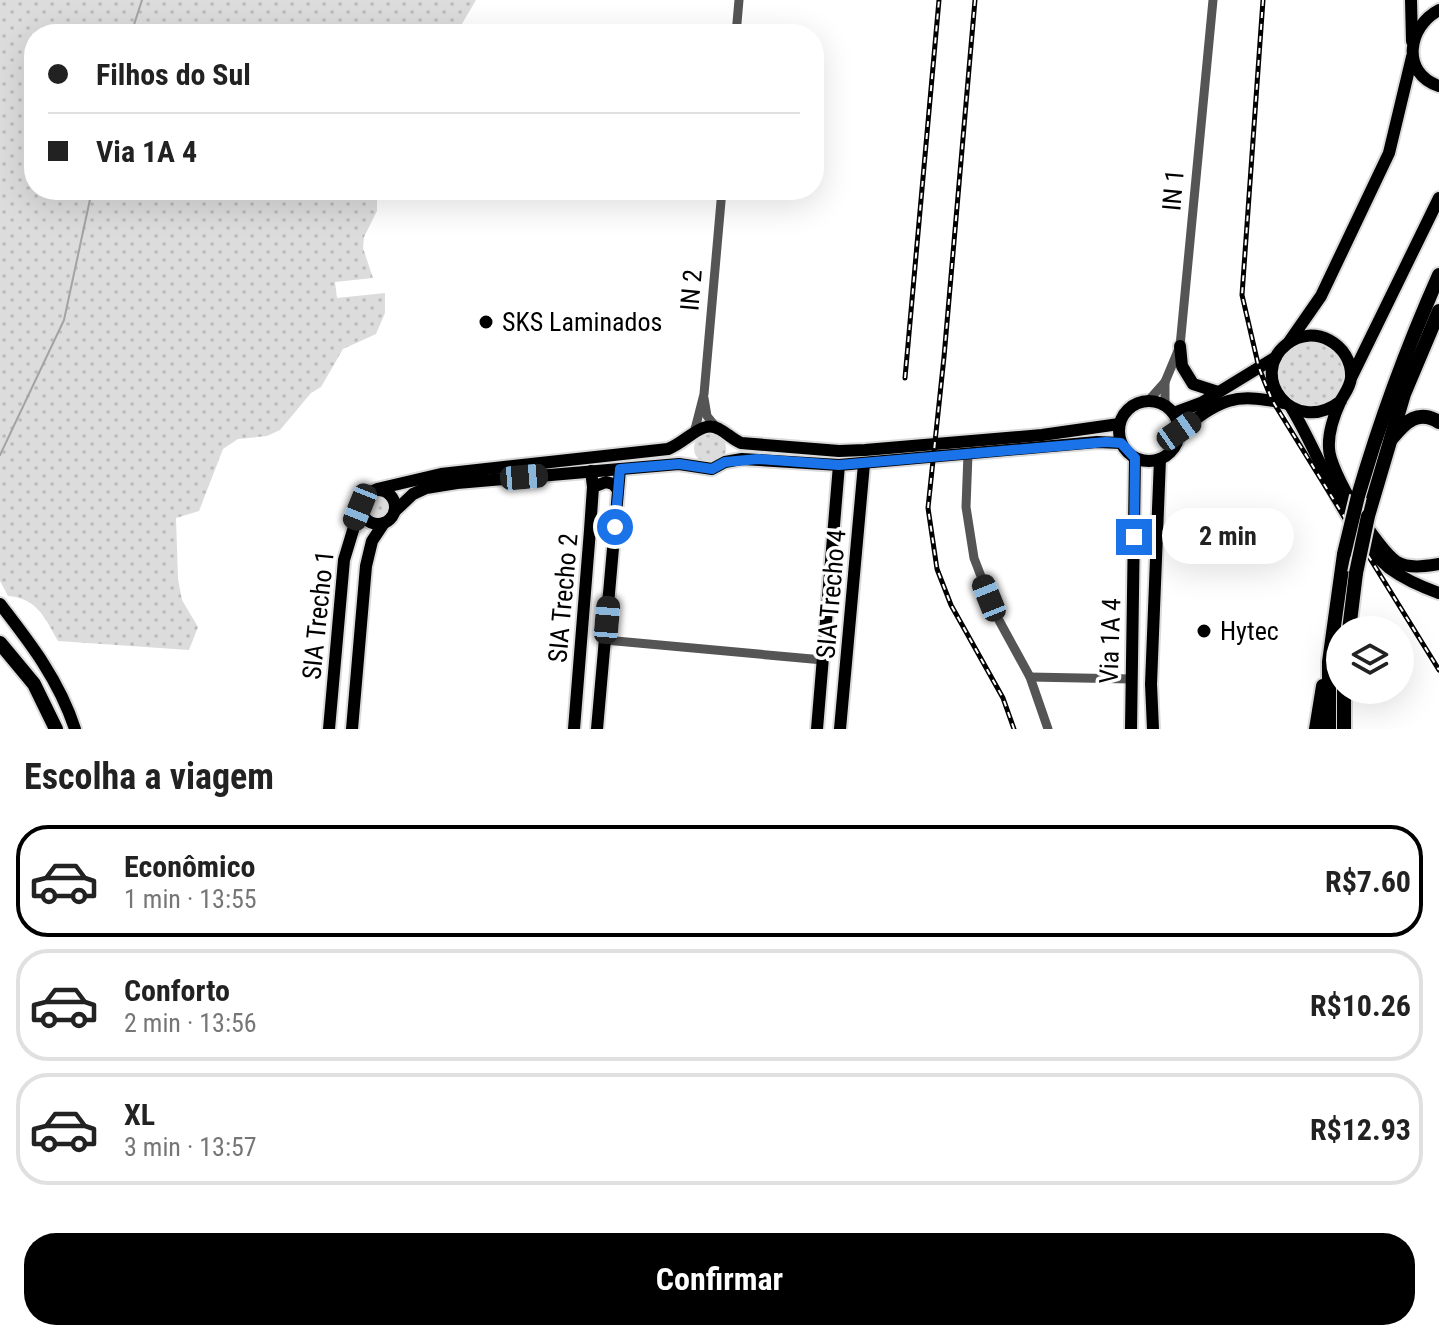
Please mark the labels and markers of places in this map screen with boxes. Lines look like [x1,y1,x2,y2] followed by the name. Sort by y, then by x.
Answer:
[502,307,662,337] place label: SKS Laminados
[477,313,495,331] marker: SKS Laminados
[1220,616,1279,646] place label: Hytec
[1195,622,1213,640] marker: Hytec

